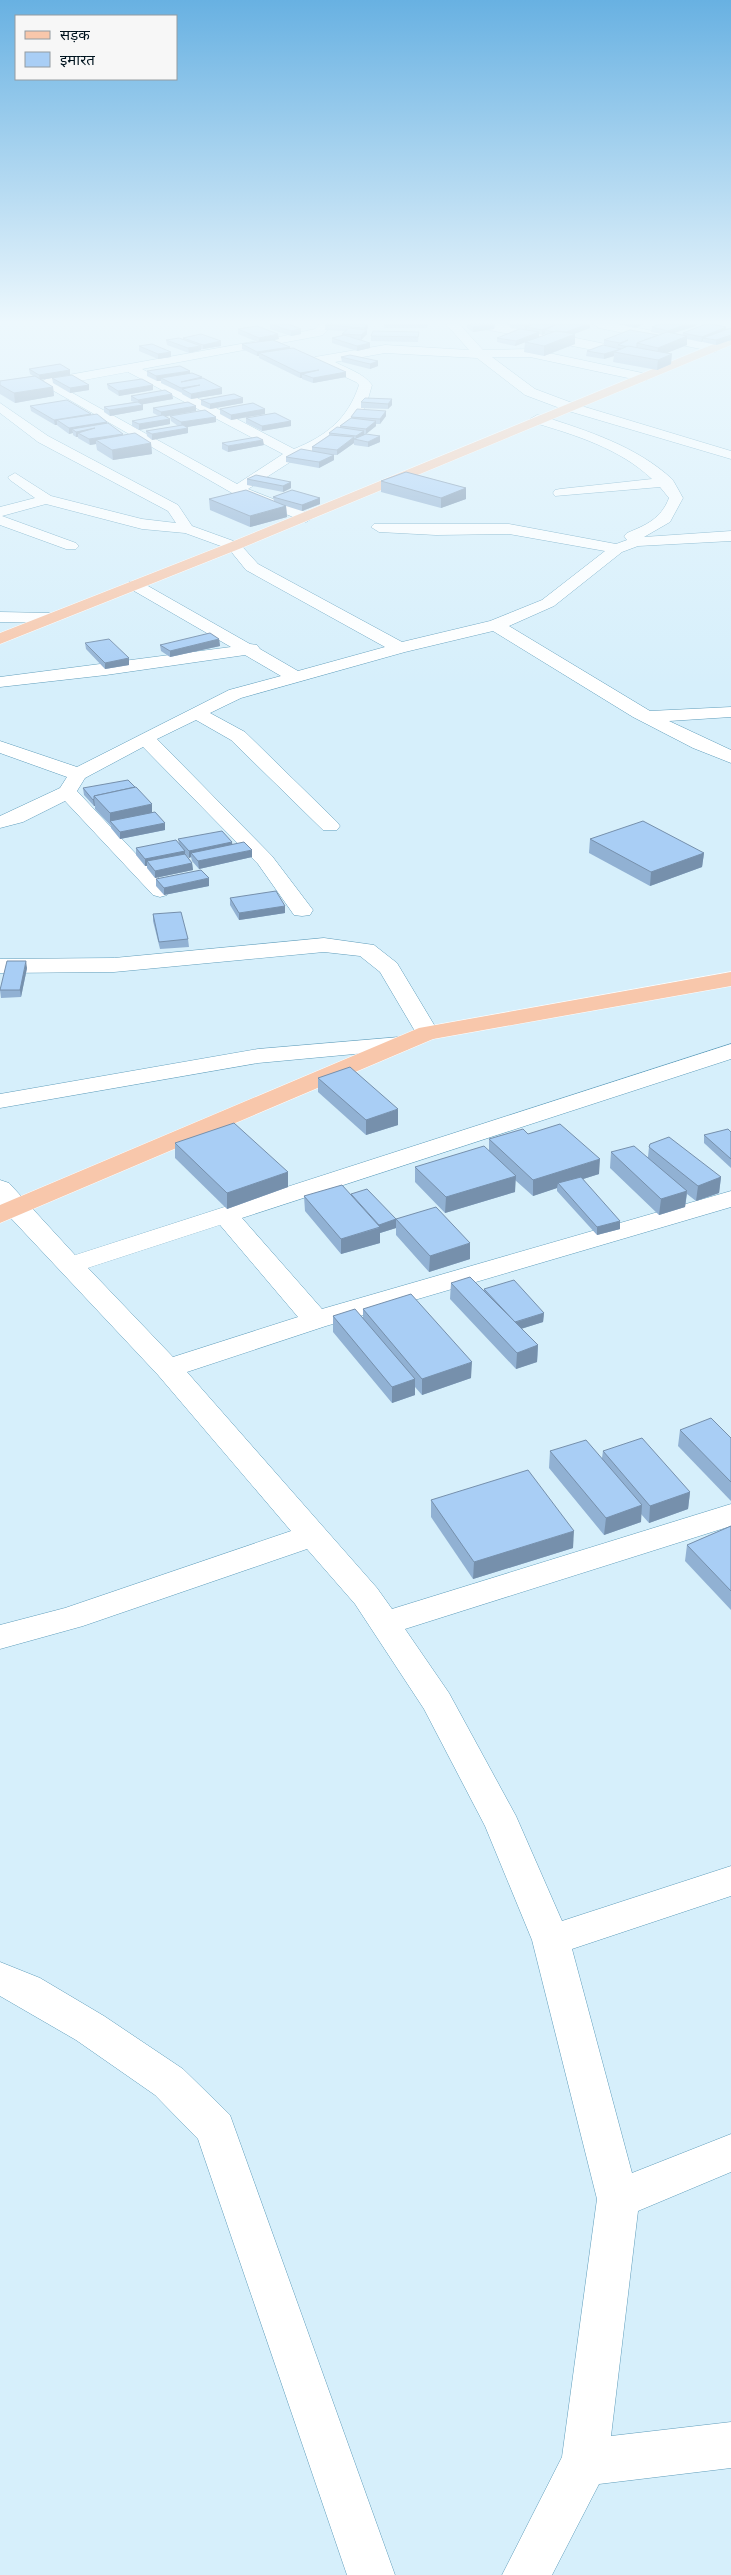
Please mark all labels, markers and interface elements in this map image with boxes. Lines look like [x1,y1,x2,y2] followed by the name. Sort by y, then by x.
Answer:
[15,15,178,80] legend
[60,24,90,44] text: सड़क
[60,49,95,69] text: इमारत

